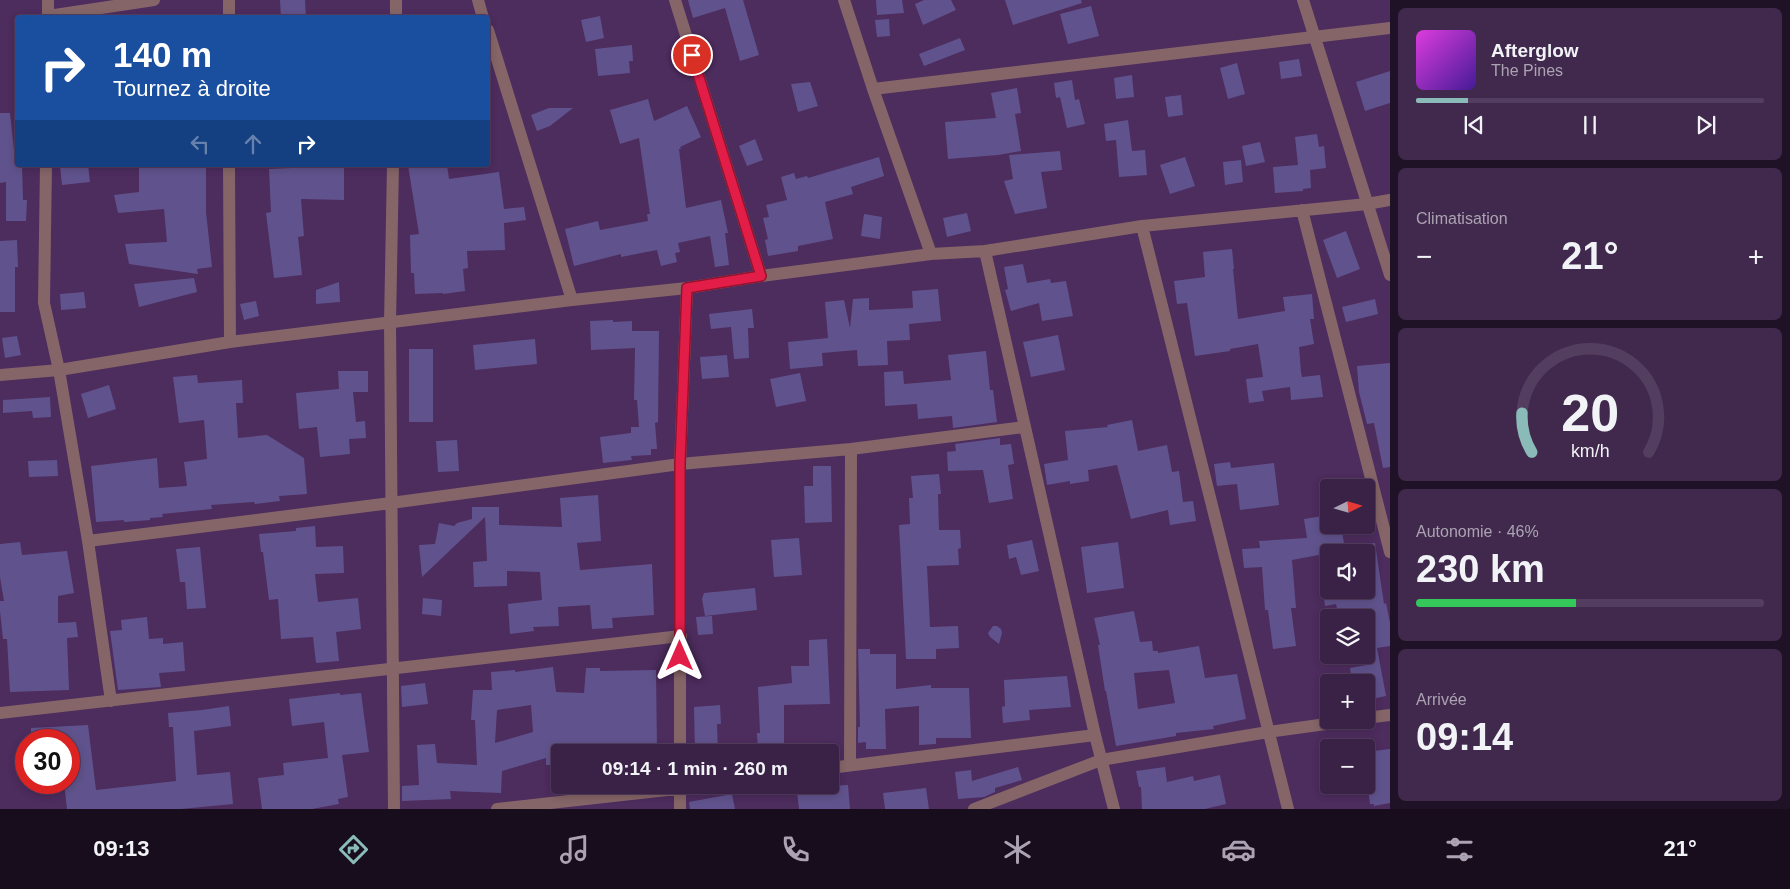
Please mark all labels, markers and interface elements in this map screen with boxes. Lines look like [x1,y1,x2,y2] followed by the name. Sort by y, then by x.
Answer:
[671,34,713,76] pin
[30,35,95,100] icon: right
[113,35,212,74] text: 140 m
[1491,40,1579,61] text: Afterglow
[678,41,706,69] icon: arrive
[1491,62,1563,79] text: The Pines
[113,76,271,101] text: Tournez à droite
[1460,111,1488,139] icon: previous
[1576,111,1604,139] icon: pause
[1692,111,1720,139] icon: next
[186,130,214,158] icon: left
[239,130,267,158] icon: ahead
[292,130,320,158] icon: right
[1416,210,1508,227] text: Climatisation
[1561,235,1619,277] text: 21°
[1416,241,1432,272] text: −
[1748,241,1764,272] text: +
[1561,384,1619,442] text: 20
[1571,441,1609,461] text: km/h
[1320,479,1375,534] north arrow
[1320,479,1375,794] map controls
[1416,523,1539,540] text: Autonomie · 46%
[1320,544,1375,599] button: sound
[1416,548,1545,590] text: 230 km
[1320,609,1375,664] button: layers
[653,629,705,681] position arrow
[1320,674,1375,729] button: +
[1416,691,1467,708] text: Arrivée
[1416,716,1513,758] text: 09:14
[15,729,80,794] speed limit sign: 30
[1320,739,1375,794] button: −
[602,758,788,779] text: 09:14 · 1 min · 260 m
[336,832,371,867] icon: directions
[557,832,592,867] icon: music
[778,832,813,867] icon: phone
[1000,832,1035,867] icon: climate
[1221,832,1256,867] icon: car
[1442,832,1477,867] icon: filters
[93,836,149,861] text: 09:13
[1664,836,1697,861] text: 21°

